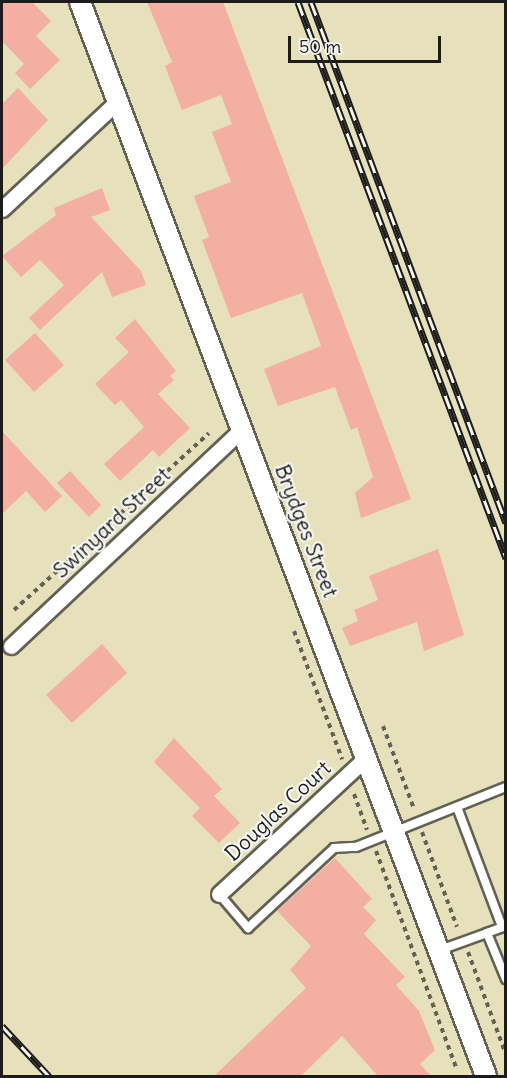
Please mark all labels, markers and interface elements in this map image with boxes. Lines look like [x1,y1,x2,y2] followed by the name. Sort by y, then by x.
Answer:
[291,24,444,62] scale bar
[299,35,341,58] text: 50 m
[269,461,343,601] street label: Brydges Street
[48,463,176,583] street label: Swinyard Street
[220,756,336,866] street label: Douglas Court

